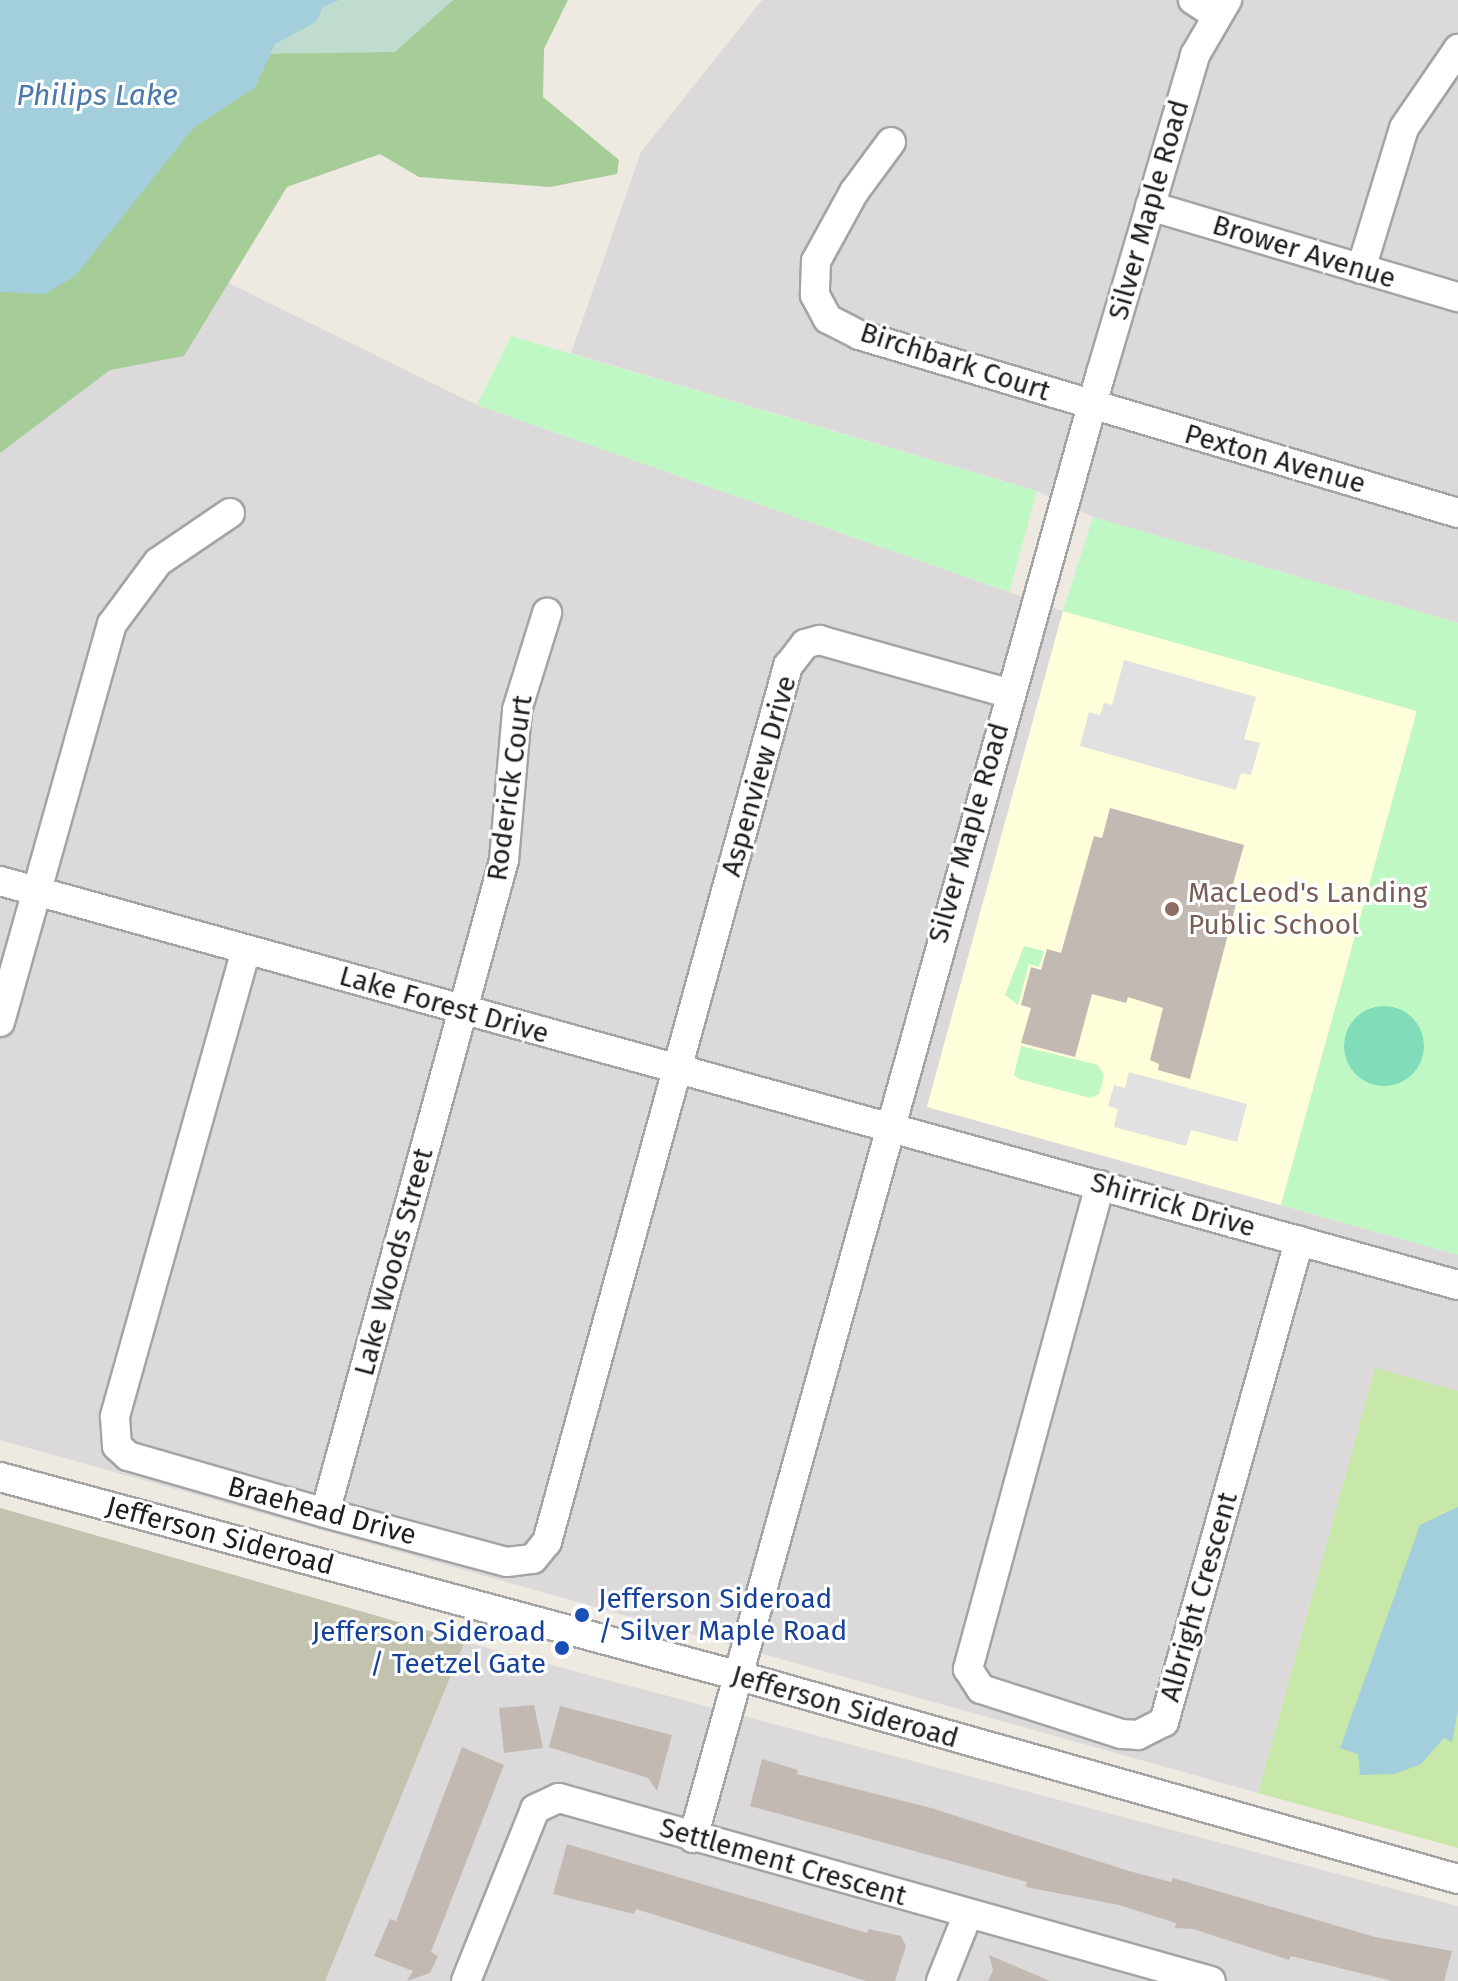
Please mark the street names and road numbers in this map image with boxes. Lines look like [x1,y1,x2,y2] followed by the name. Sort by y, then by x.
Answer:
[1102,96,1196,324] street label: Silver Maple Road
[1208,208,1400,296] street label: Brower Avenue
[856,316,1054,408] street label: Birchbark Court
[1181,417,1369,501] street label: Pexton Avenue
[714,672,804,880] street label: Aspenview Drive
[480,693,540,883] street label: Roderick Court
[922,719,1016,947] street label: Silver Maple Road
[335,959,553,1051] street label: Lake Forest Drive
[347,1144,441,1380] street label: Lake Woods Street
[1087,1165,1259,1245] street label: Shirrick Drive
[224,1470,420,1552] street label: Braehead Drive
[1153,1488,1245,1706] street label: Albright Crescent
[102,1489,338,1583] street label: Jefferson Sideroad
[728,1659,962,1755] street label: Jefferson Sideroad
[656,1811,910,1913] street label: Settlement Crescent

